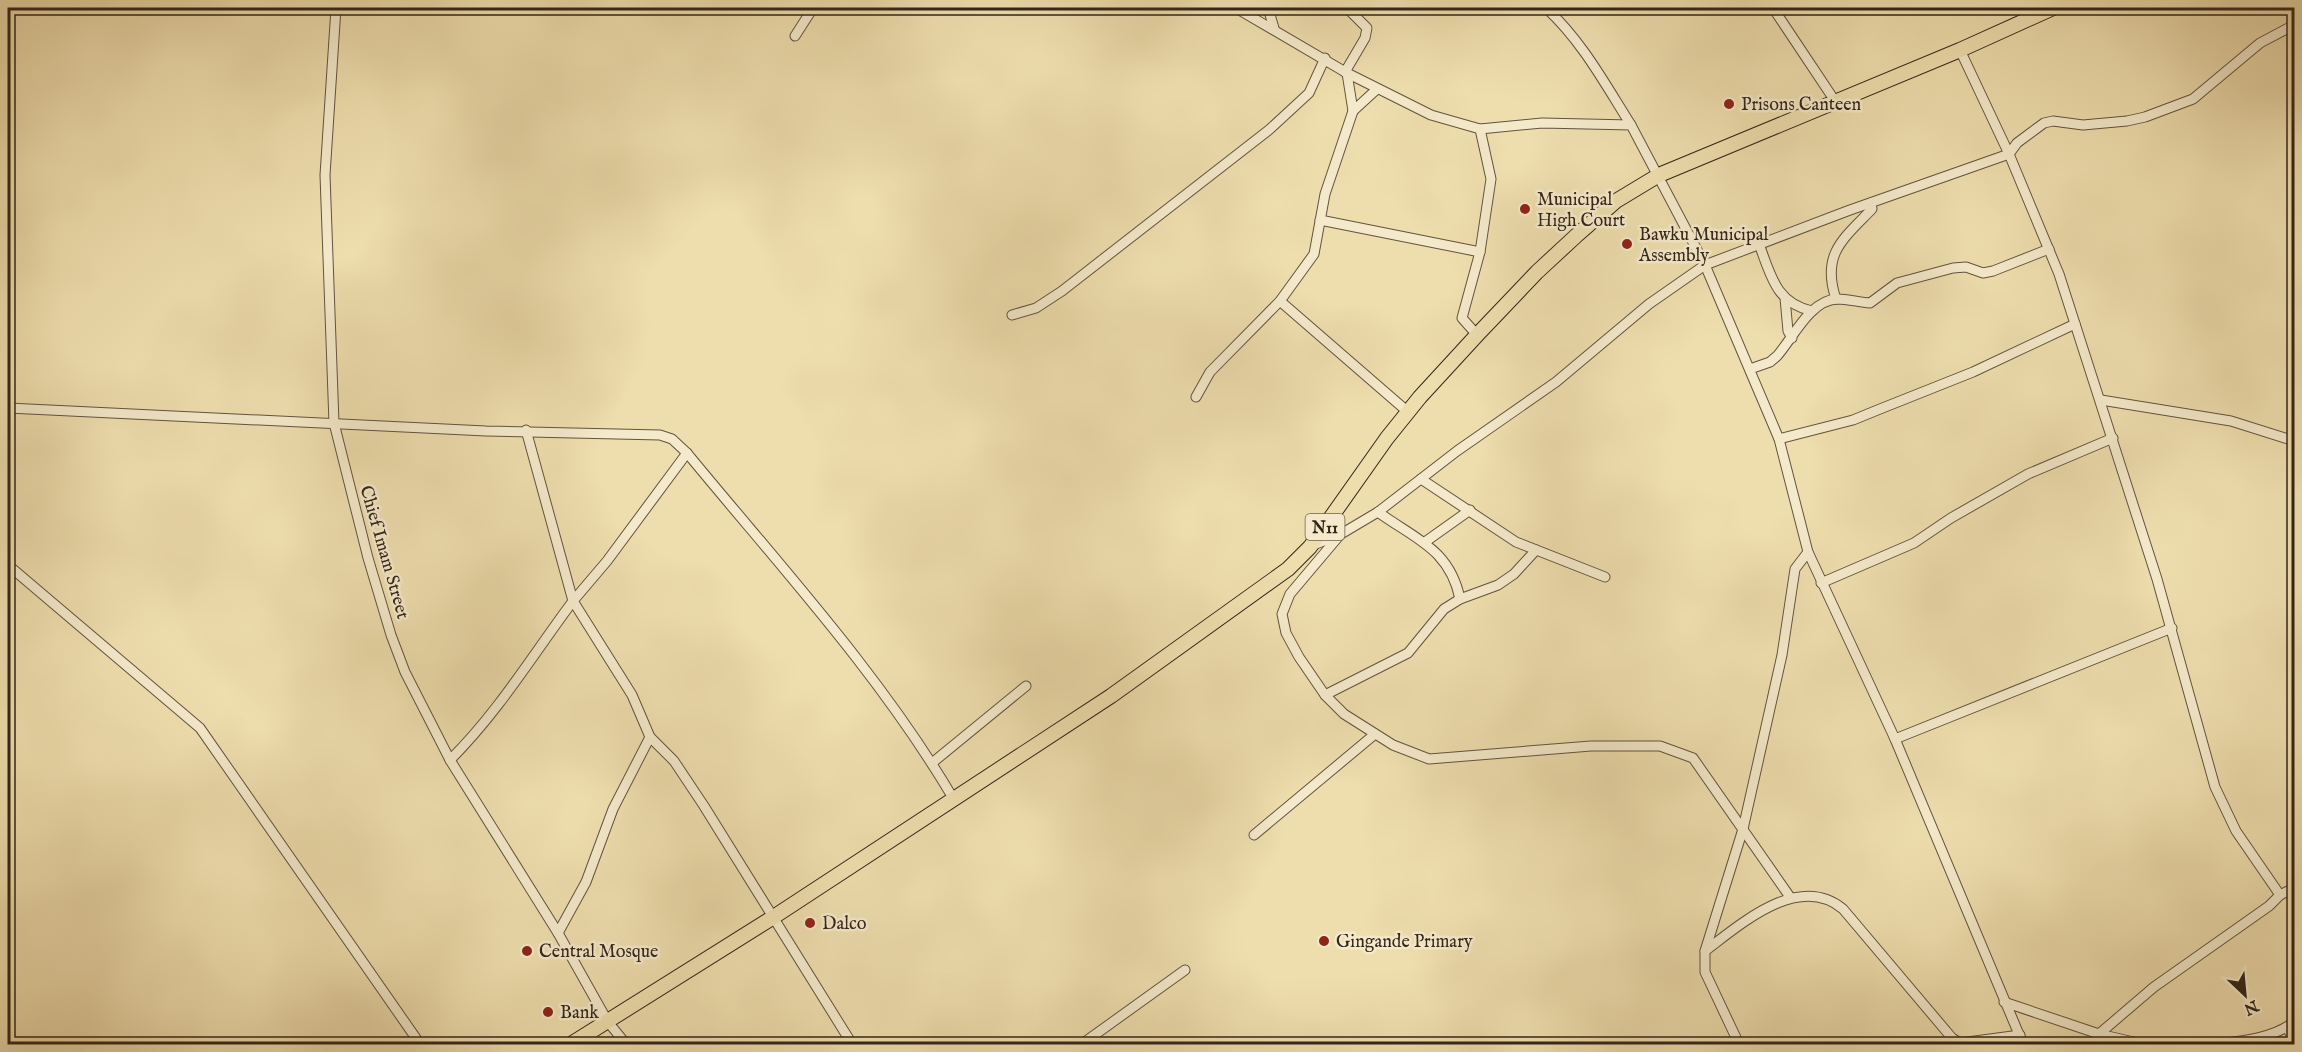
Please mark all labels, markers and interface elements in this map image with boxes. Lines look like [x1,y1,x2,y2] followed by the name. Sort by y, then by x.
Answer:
[1741,94,1862,117] place label: Prisons Canteen
[1722,97,1736,111] marker: Prisons Canteen
[1537,189,1625,233] place label: Municipal High Court
[1518,202,1532,216] marker: Municipal High Court
[1638,224,1768,268] place label: Bawku Municipal Assembly
[1620,237,1634,251] marker: Bawku Municipal Assembly
[353,483,414,622] street label: Chief Imam Street
[1306,514,1344,540] road number: N11
[822,913,867,936] place label: Dalco
[803,916,817,930] marker: Dalco
[1336,931,1473,954] place label: Gingande Primary
[1317,934,1331,948] marker: Gingande Primary
[539,941,658,964] place label: Central Mosque
[520,944,534,958] marker: Central Mosque
[2215,965,2275,1025] north arrow
[2240,994,2262,1019] text: N
[560,1002,599,1025] place label: Bank
[541,1005,555,1019] marker: Bank

